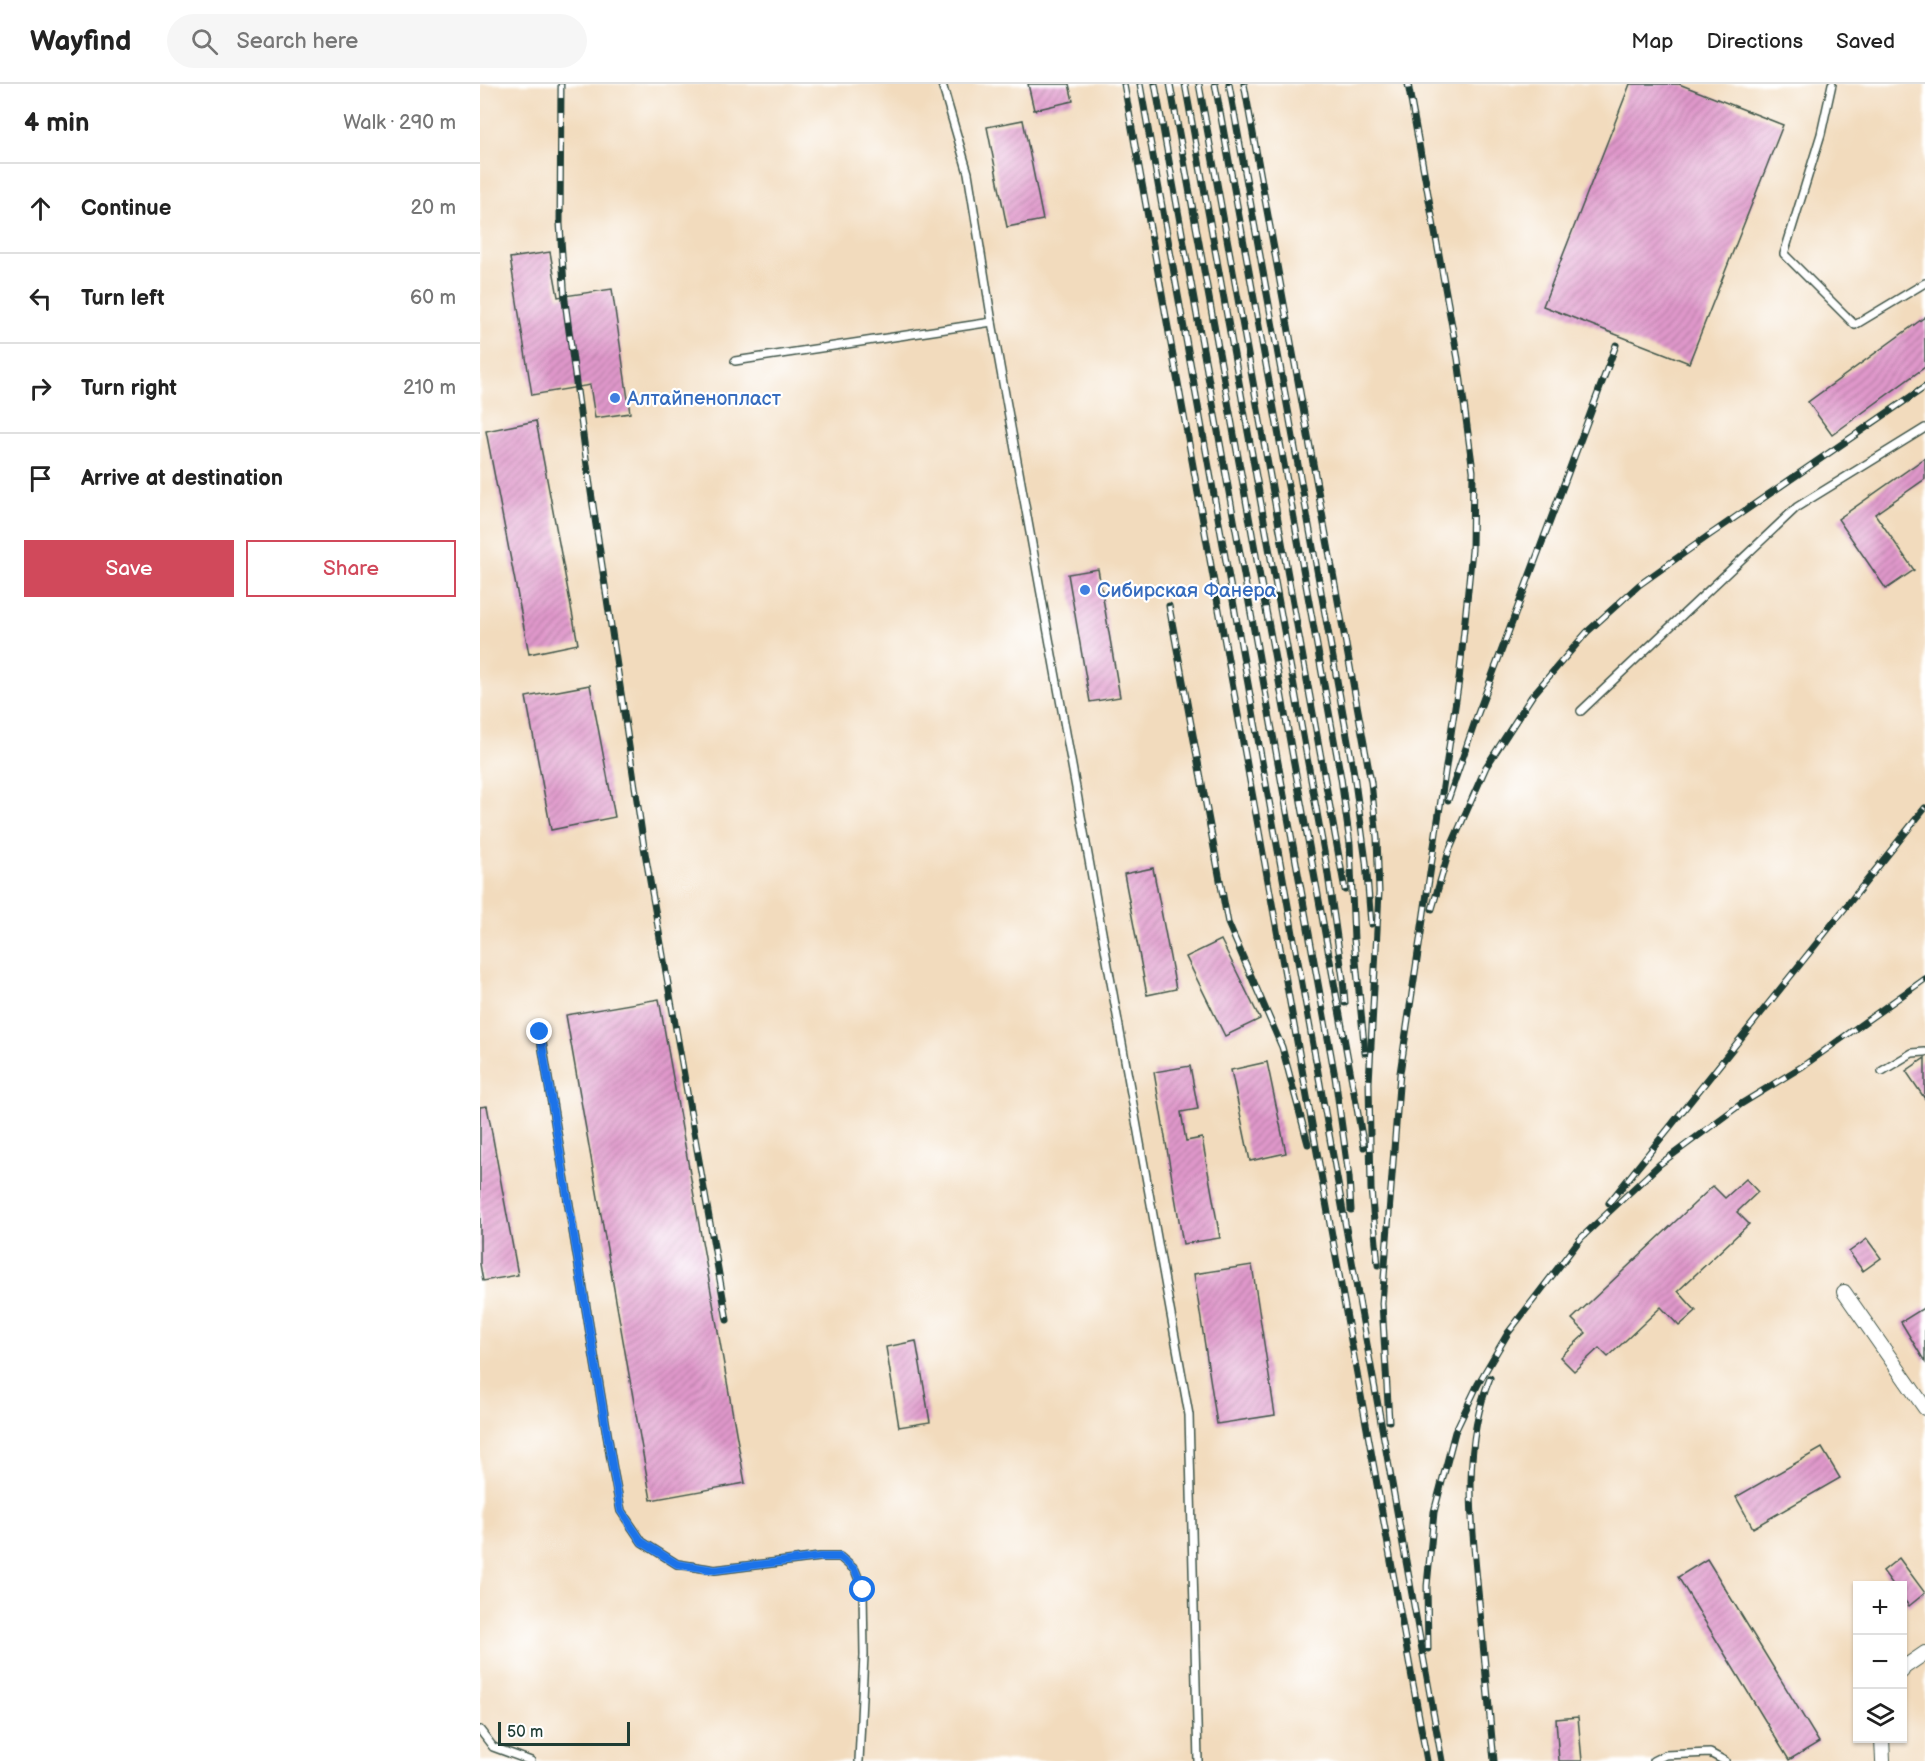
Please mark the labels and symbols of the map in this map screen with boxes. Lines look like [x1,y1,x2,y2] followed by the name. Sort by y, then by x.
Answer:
[626,387,782,411] place label: Алтайпенопласт
[608,391,622,405] marker: Алтайпенопласт
[1097,579,1277,603] place label: Сибирская Фанера
[1078,583,1092,597] marker: Сибирская Фанера
[526,1018,552,1044] route end
[849,1576,875,1602] route start
[498,1719,630,1746] scale bar

